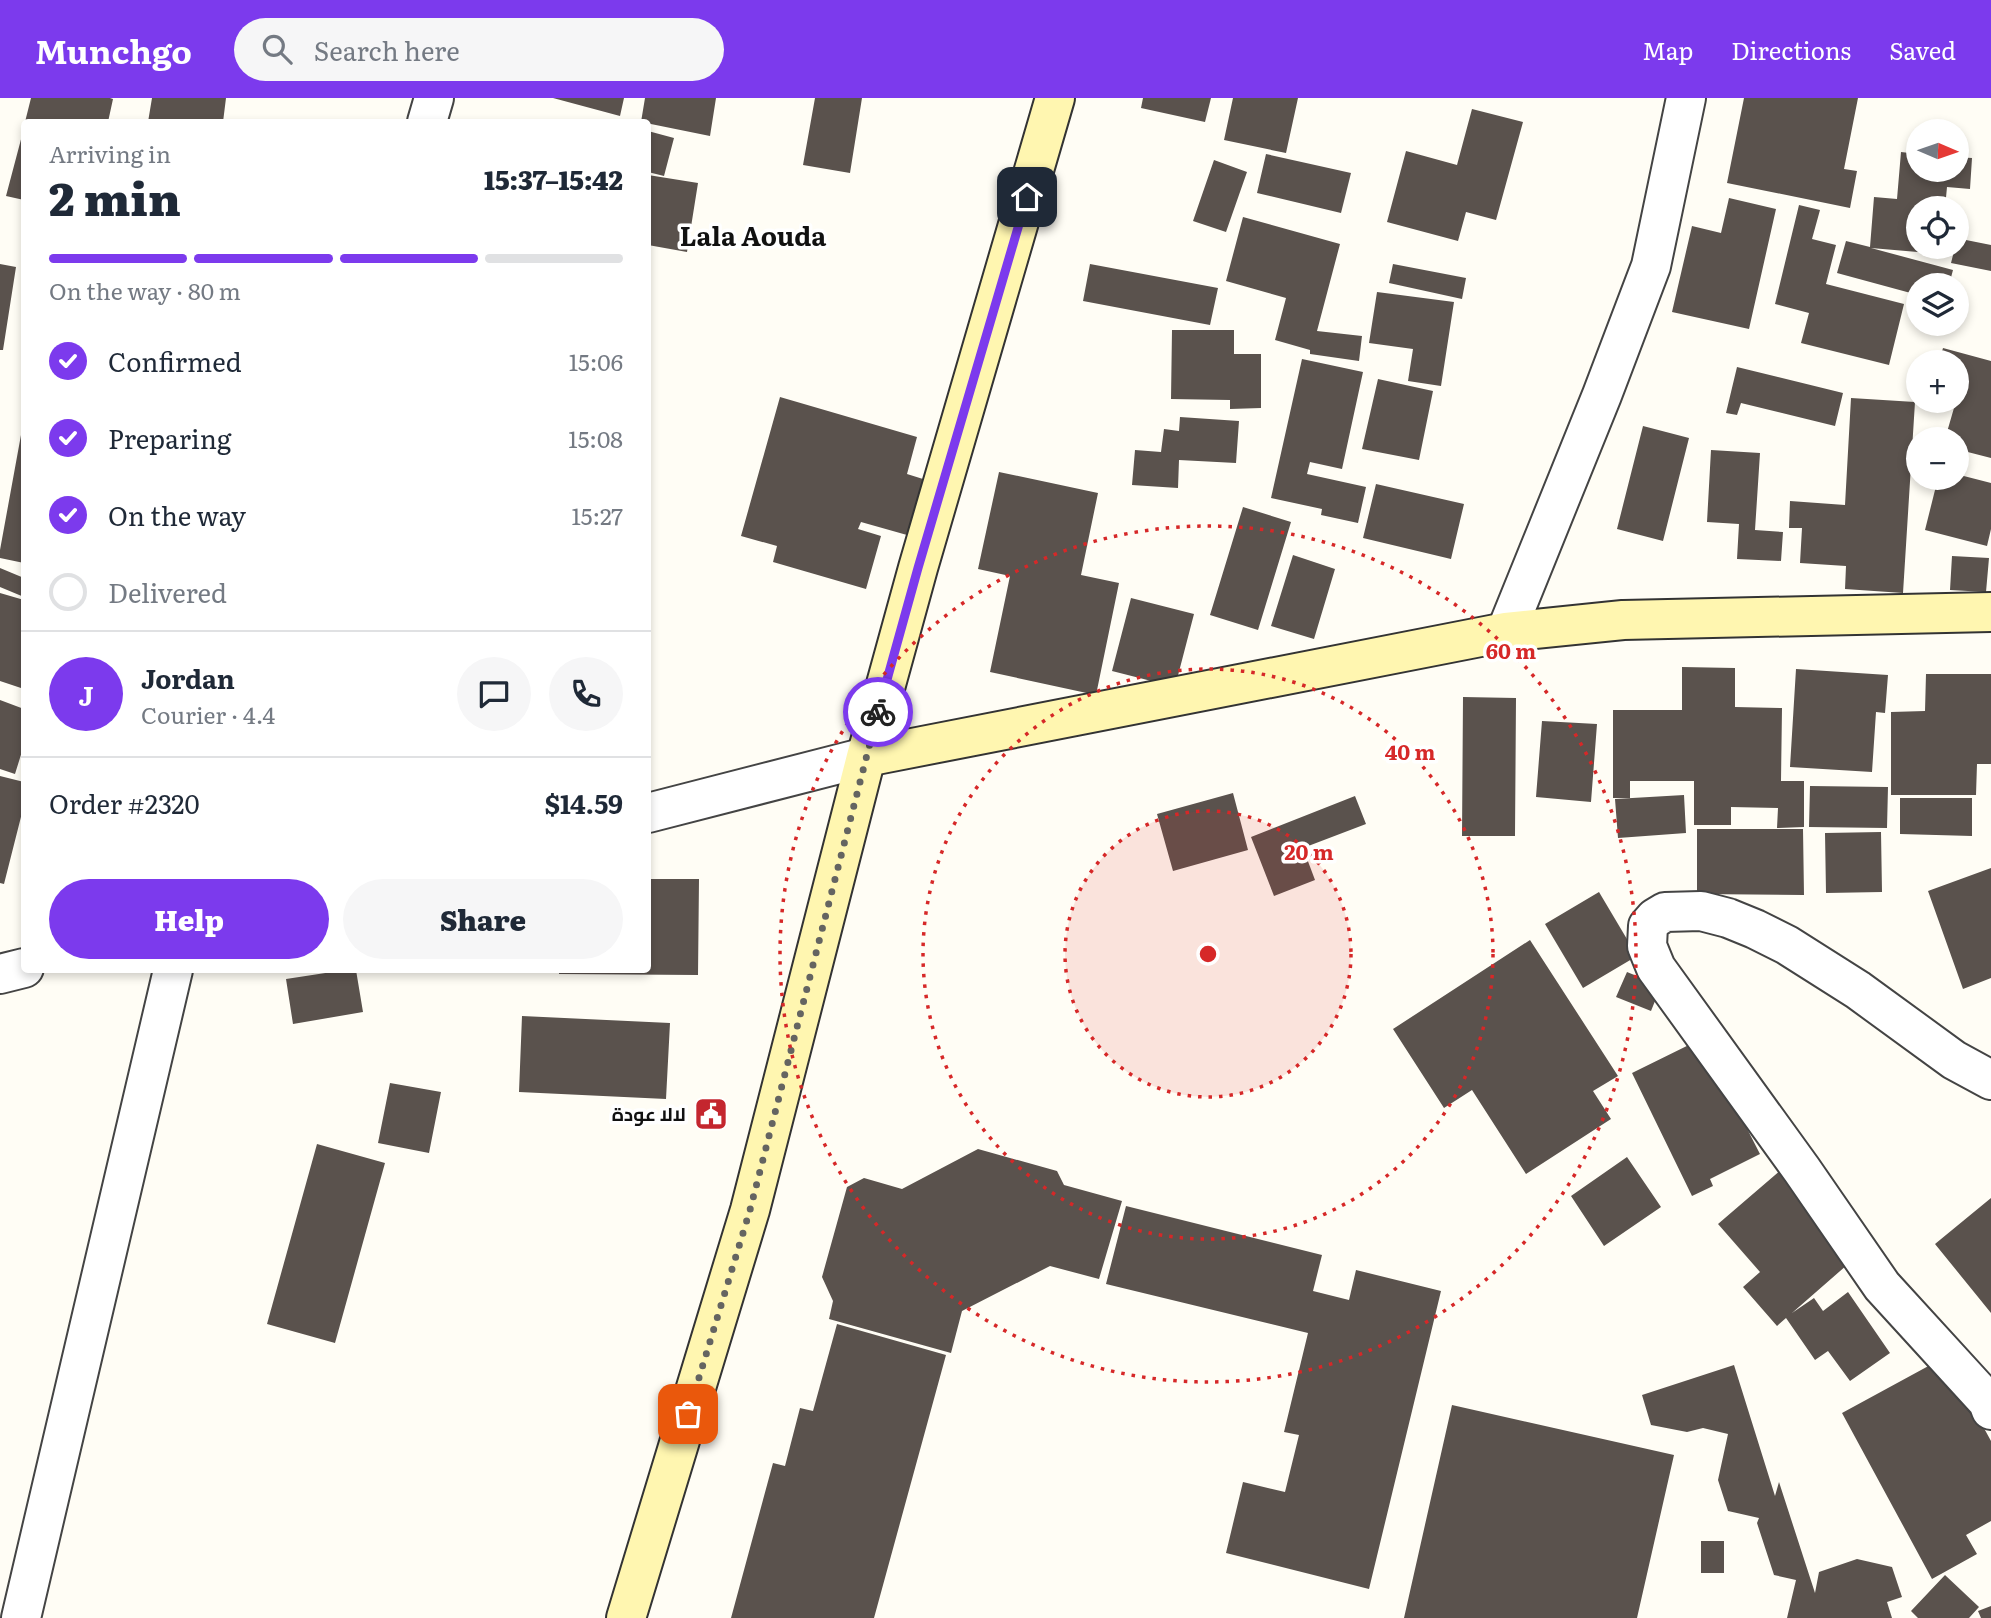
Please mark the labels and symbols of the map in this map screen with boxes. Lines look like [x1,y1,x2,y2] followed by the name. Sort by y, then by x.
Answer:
[1906,119,1969,182] north arrow
[997,167,1057,227] pin
[680,215,826,254] district label: Lala Aouda
[1486,634,1536,665] text: 60 m
[843,677,913,747] courier
[1385,735,1435,766] text: 40 m
[1284,835,1334,866] text: 20 m
[1196,942,1220,966] centre of rings
[692,1095,730,1133] public building icon: لالا عودة
[612,1099,686,1127] place label: لالا عودة
[658,1384,718,1444] pin

